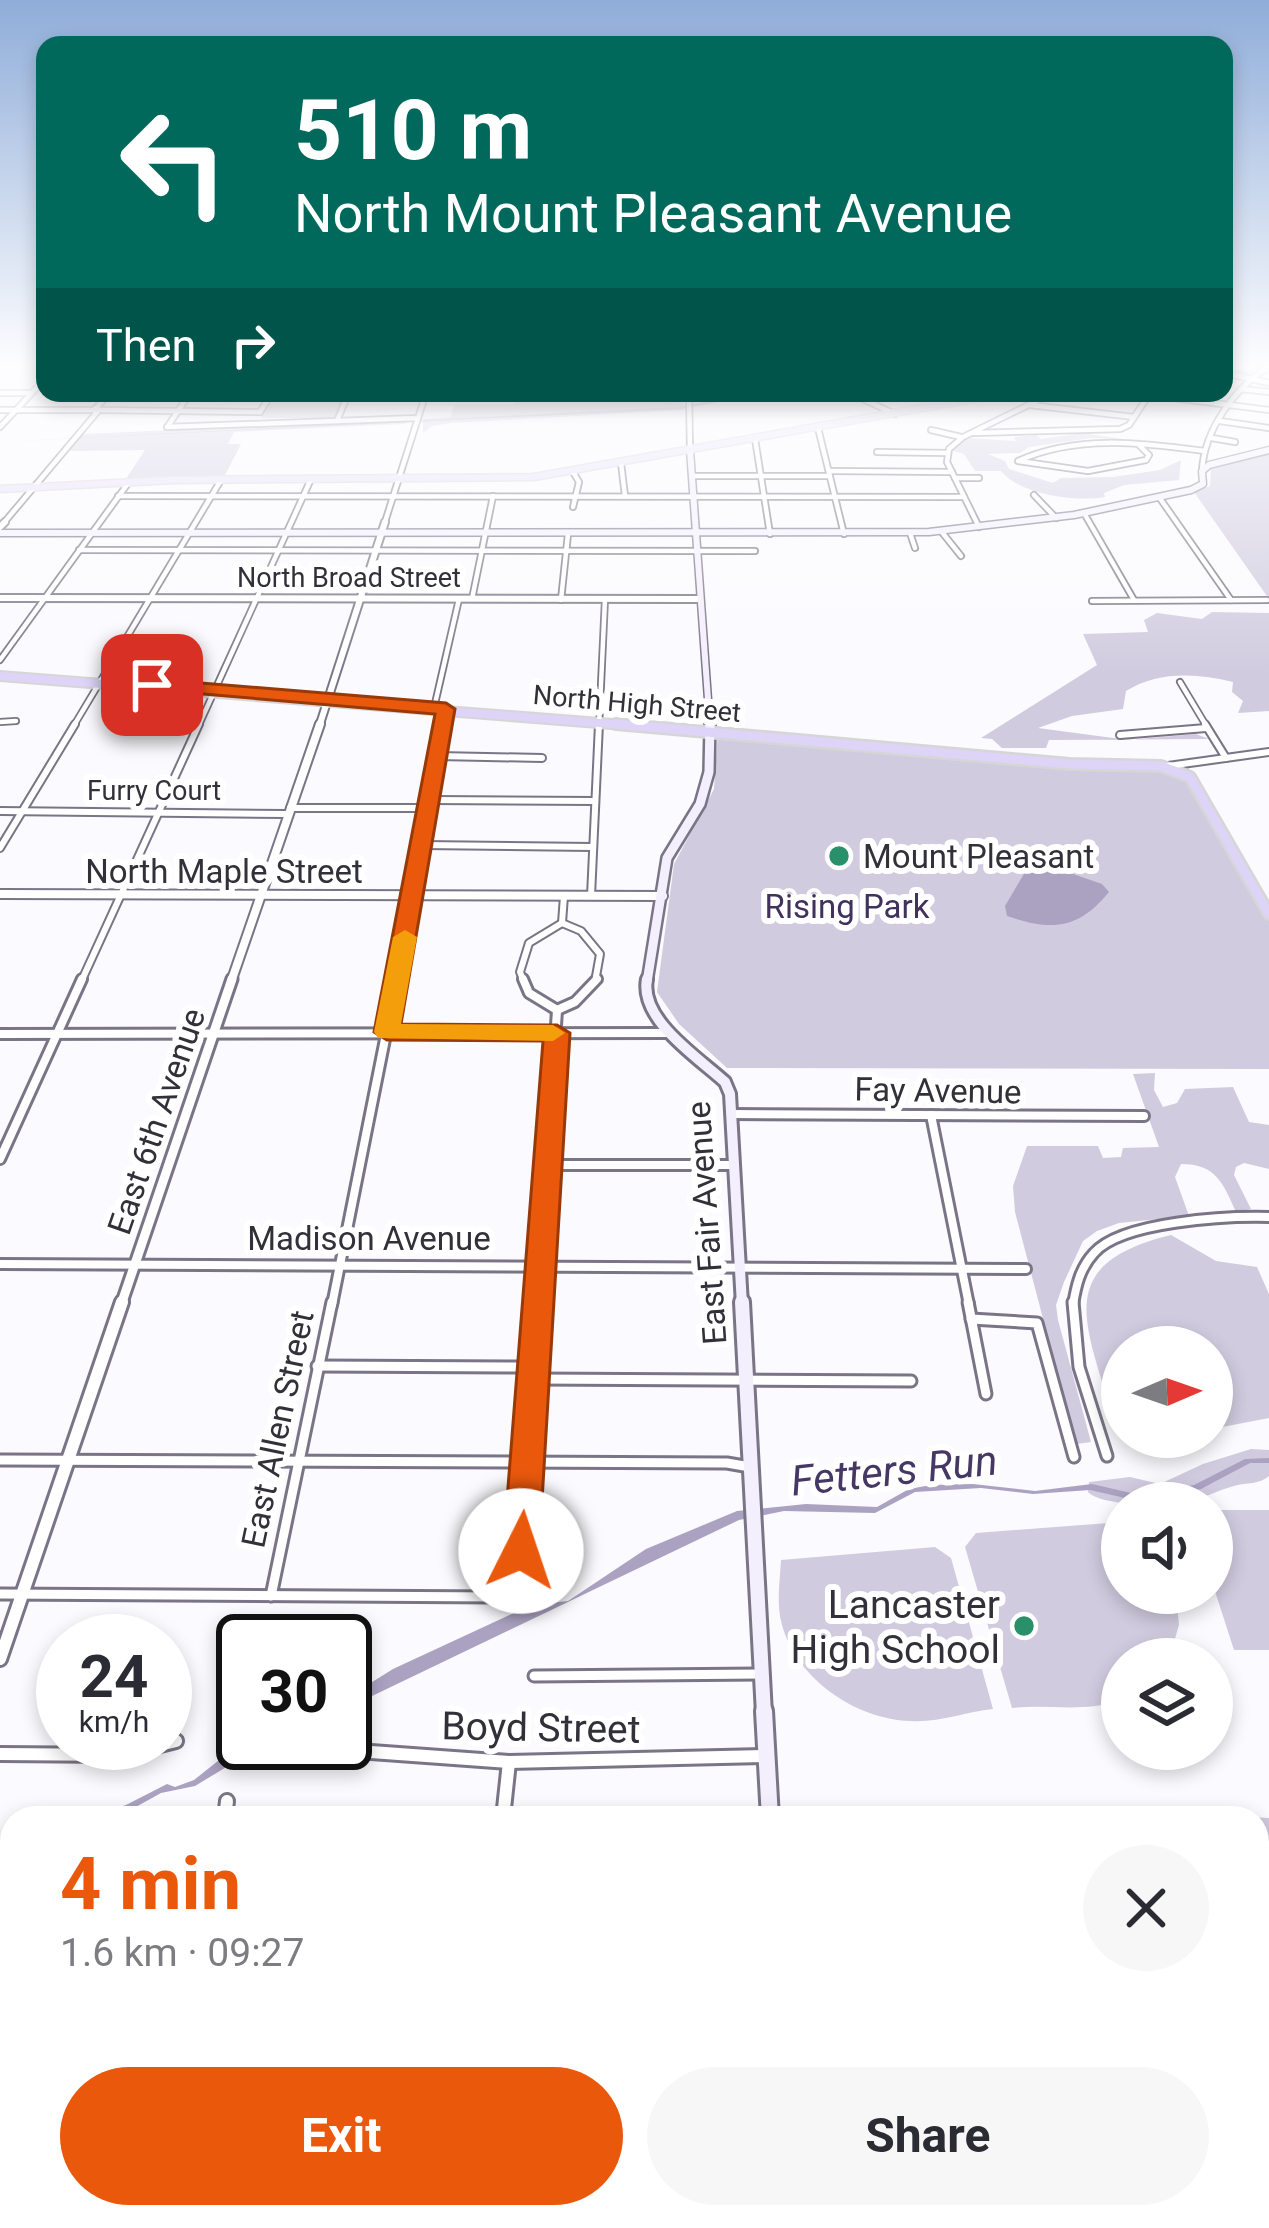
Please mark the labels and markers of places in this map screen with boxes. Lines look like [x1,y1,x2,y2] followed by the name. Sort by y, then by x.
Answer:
[101,634,203,736] pin
[863,837,1094,876] place label: Mount Pleasant
[826,843,852,869] marker: Mount Pleasant
[791,1582,1000,1673] place label: Lancaster High School
[1011,1613,1037,1639] marker: Lancaster High School

